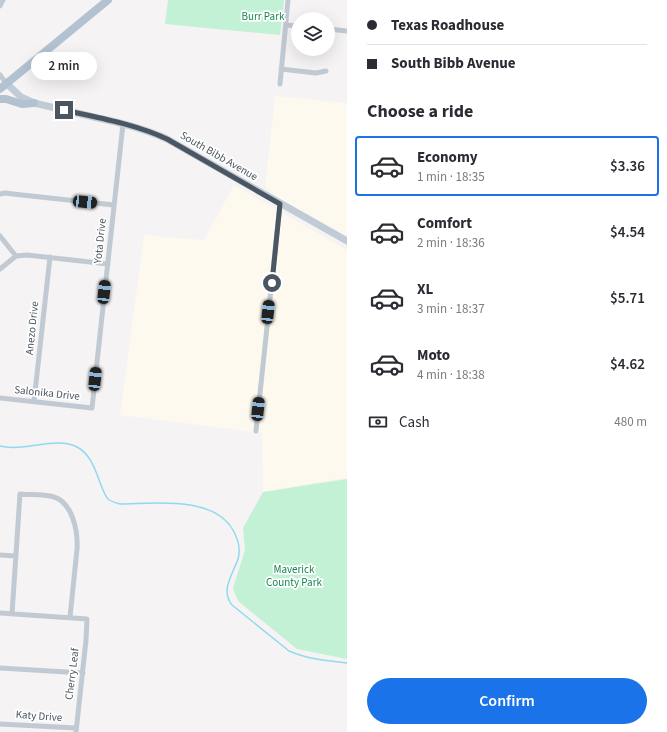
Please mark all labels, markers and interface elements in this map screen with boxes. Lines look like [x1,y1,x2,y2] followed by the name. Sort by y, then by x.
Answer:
[242,9,285,24] park label: Burr Park
[291,12,335,56] map controls
[291,12,335,56] button: layers
[391,15,504,36] text: Texas Roadhouse
[31,52,97,80] callout: 2 min
[391,53,516,74] text: South Bibb Avenue
[49,57,79,75] text: 2 min
[367,99,473,124] text: Choose a ride
[55,101,73,119] route end
[178,128,261,185] street label: South Bibb Avenue
[417,147,478,168] text: Economy
[369,148,405,184] icon: car
[610,156,645,177] text: $3.36
[417,168,485,186] text: 1 min · 18:35
[72,195,98,209] car
[417,213,472,234] text: Comfort
[369,214,405,250] icon: car
[90,217,110,265] street label: Yota Drive
[610,222,645,243] text: $4.54
[417,234,485,252] text: 2 min · 18:36
[263,274,281,292] route start
[97,279,111,305] car
[417,279,433,300] text: XL
[369,280,405,316] icon: car
[610,288,645,309] text: $5.71
[261,299,275,325] car
[22,300,42,356] street label: Anezo Drive
[417,300,485,318] text: 3 min · 18:37
[417,345,450,366] text: Moto
[369,346,405,382] icon: car
[610,354,645,375] text: $4.62
[88,366,102,392] car
[417,366,485,384] text: 4 min · 18:38
[13,382,81,404] street label: Salonika Drive
[251,396,265,422] car
[367,411,389,433] icon: cash
[399,412,430,433] text: Cash
[614,413,647,431] text: 480 m
[266,562,322,590] park label: Maverick County Park
[61,646,83,701] street label: Cherry Leaf
[367,678,647,724] button: Confirm
[15,707,63,725] street label: Katy Drive

